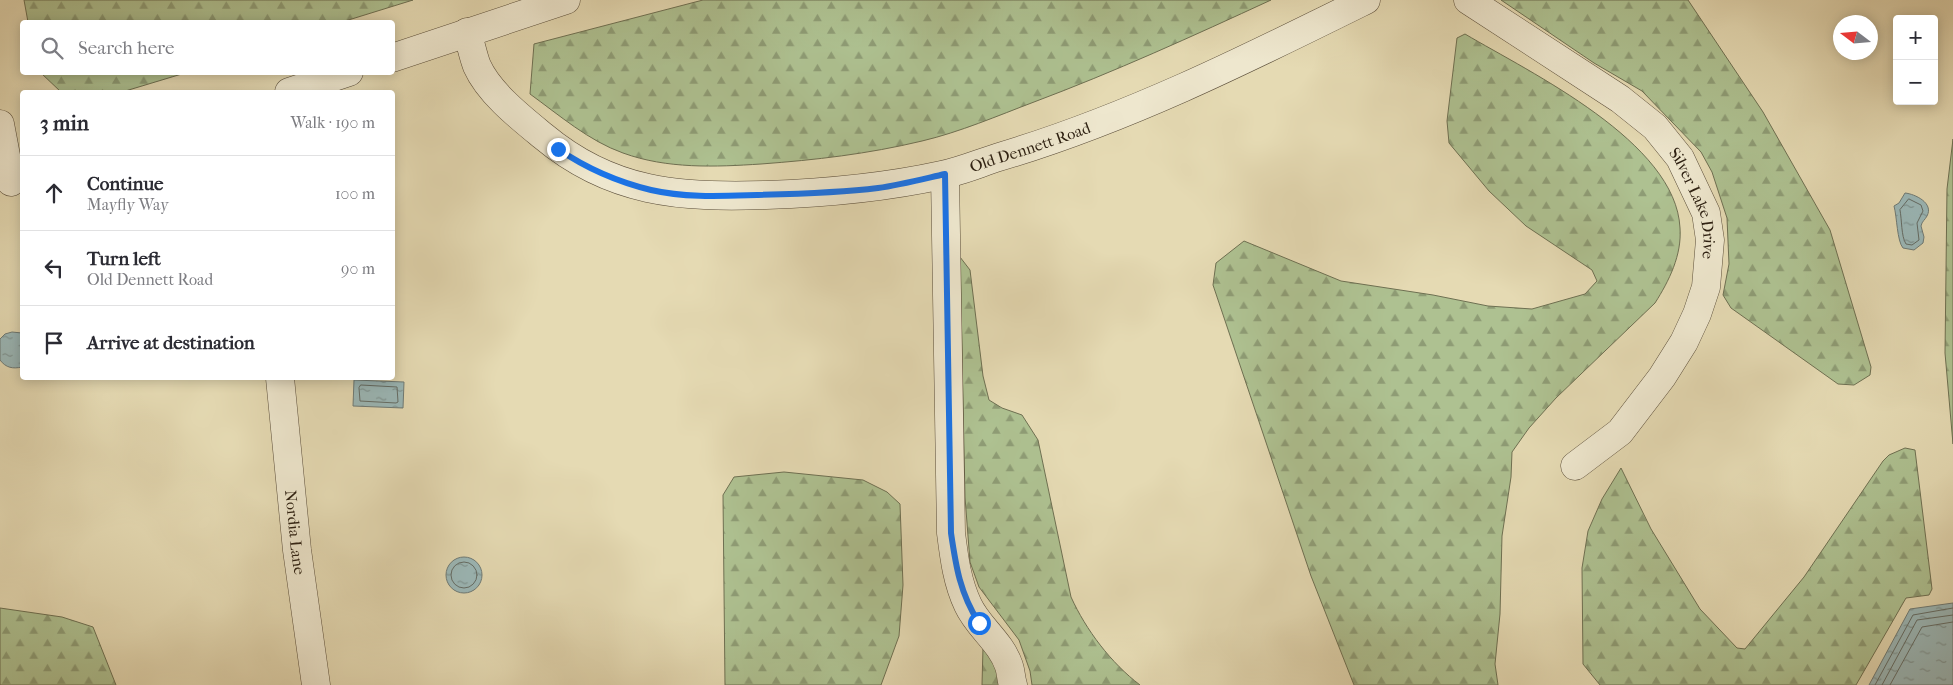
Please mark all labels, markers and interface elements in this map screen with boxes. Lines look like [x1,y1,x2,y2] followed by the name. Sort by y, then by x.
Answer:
[1833,15,1878,60] north arrow
[1893,15,1938,105] map controls
[1893,15,1938,60] button: +
[20,20,395,75] search box
[38,34,66,62] icon: search
[78,37,174,59] text: Search here
[1893,60,1938,105] button: −
[40,111,89,135] text: 3 min
[291,113,375,132] text: Walk · 190 m
[967,117,1093,176] street label: Old Dennett Road
[547,138,570,161] route end
[1665,143,1720,260] street label: Silver Lake Drive
[87,173,163,195] text: Continue
[40,179,68,207] icon: ahead
[335,184,375,203] text: 100 m
[87,195,169,214] text: Mayfly Way
[87,248,161,270] text: Turn left
[40,254,68,282] icon: left
[341,259,375,278] text: 90 m
[87,270,213,289] text: Old Dennett Road
[40,329,68,357] icon: arrive
[87,332,255,354] text: Arrive at destination
[282,489,310,576] street label: Nordia Lane
[968,612,991,635] route start

